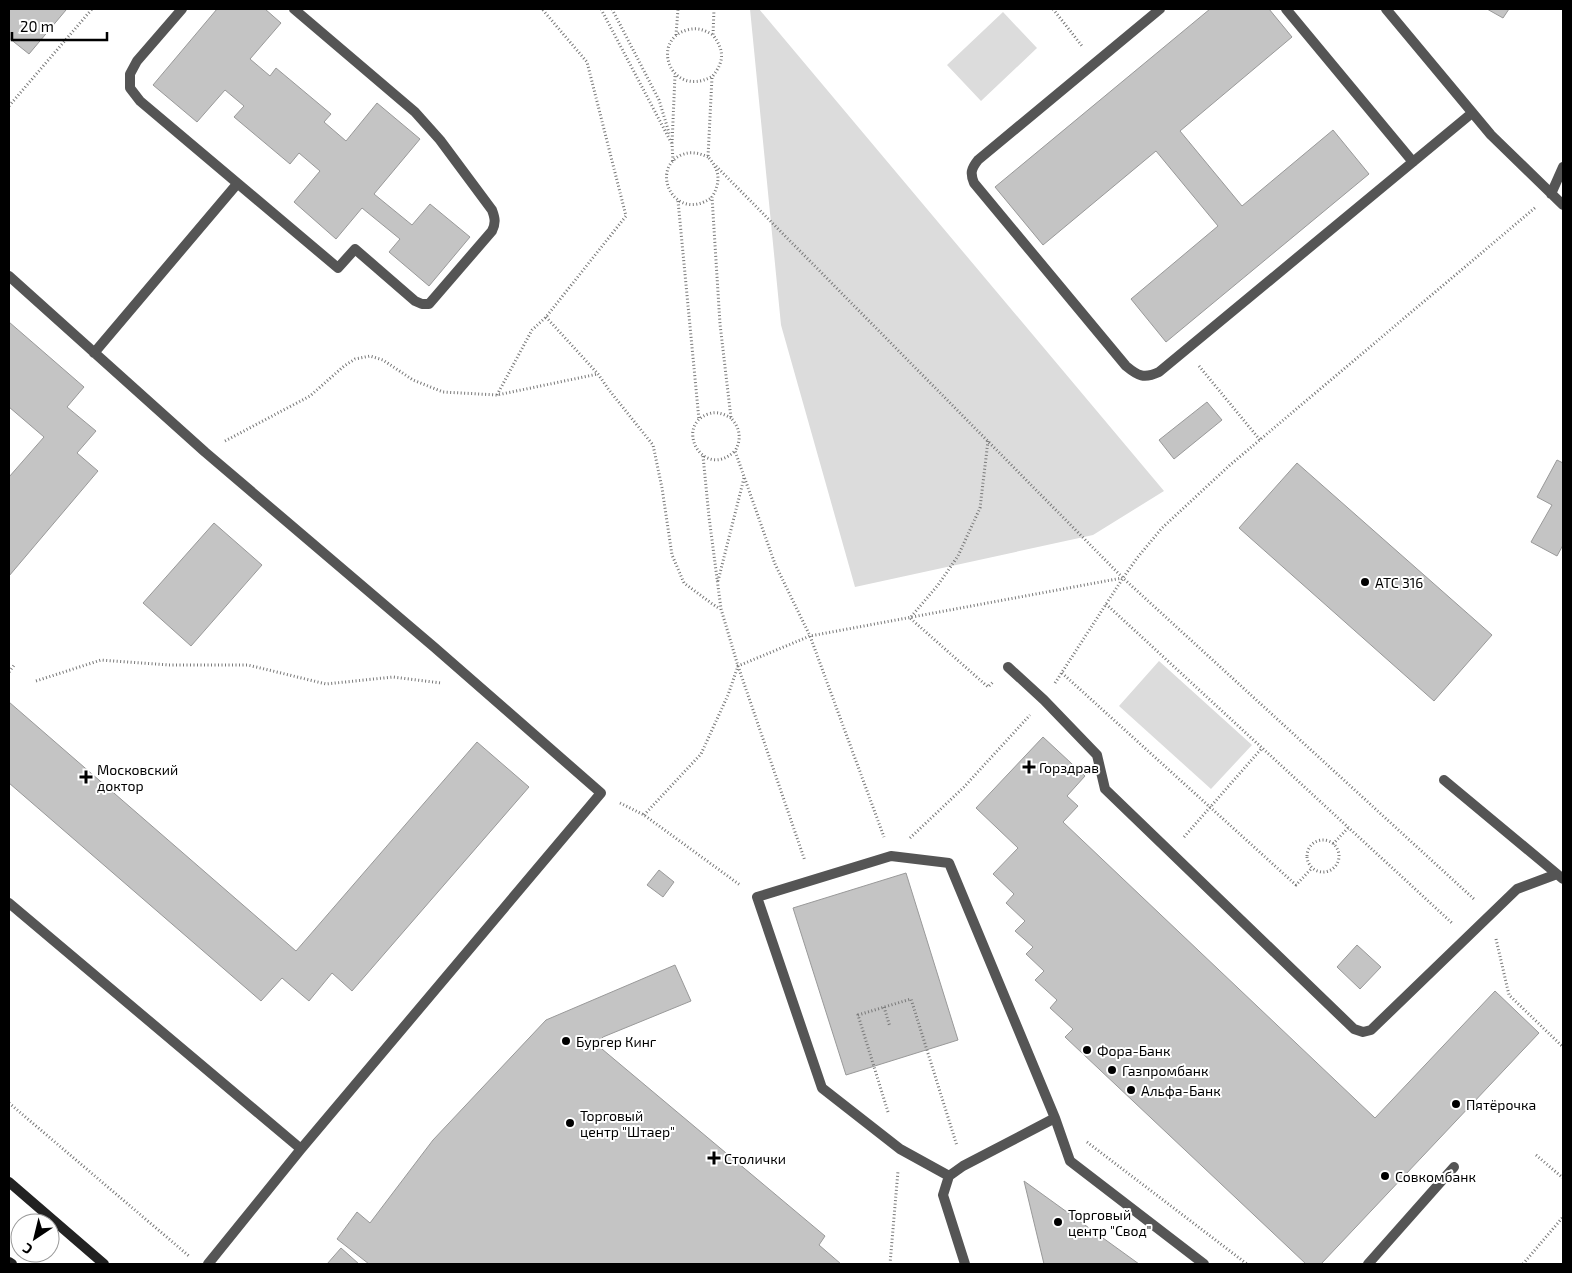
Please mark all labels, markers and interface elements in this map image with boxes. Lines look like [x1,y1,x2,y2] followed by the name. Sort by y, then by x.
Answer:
[12,10,108,42] scale bar
[20,17,54,35] text: 20 m
[1375,574,1423,591] place label: АТС 316
[1359,576,1371,588] marker: АТС 316
[1039,759,1099,776] place label: Горздрав
[97,761,178,794] place label: Московский доктор
[1023,761,1035,773] marker: Горздрав
[79,770,93,784] marker: Московский доктор
[576,1033,657,1050] place label: Бургер Кинг
[560,1035,572,1047] marker: Бургер Кинг
[1097,1042,1171,1059] place label: Фора-Банк
[1081,1044,1093,1056] marker: Фора-Банк
[1122,1062,1209,1079] place label: Газпромбанк
[1106,1064,1118,1076] marker: Газпромбанк
[1141,1082,1221,1099] place label: Альфа-Банк
[1125,1084,1137,1096] marker: Альфа-Банк
[1466,1096,1536,1113] place label: Пятёрочка
[1450,1098,1462,1110] marker: Пятёрочка
[580,1107,675,1140] place label: Торговый центр "Штаер"
[564,1117,576,1129] marker: Торговый центр "Штаер"
[724,1150,786,1167] place label: Столички
[708,1152,720,1164] marker: Столички
[1395,1168,1476,1185] place label: Совкомбанк
[1379,1170,1391,1182] marker: Совкомбанк
[1068,1206,1151,1239] place label: Торговый центр "Свод"
[10,1213,60,1263] north arrow
[1052,1216,1064,1228] marker: Торговый центр "Свод"
[19,1240,36,1258] text: С

